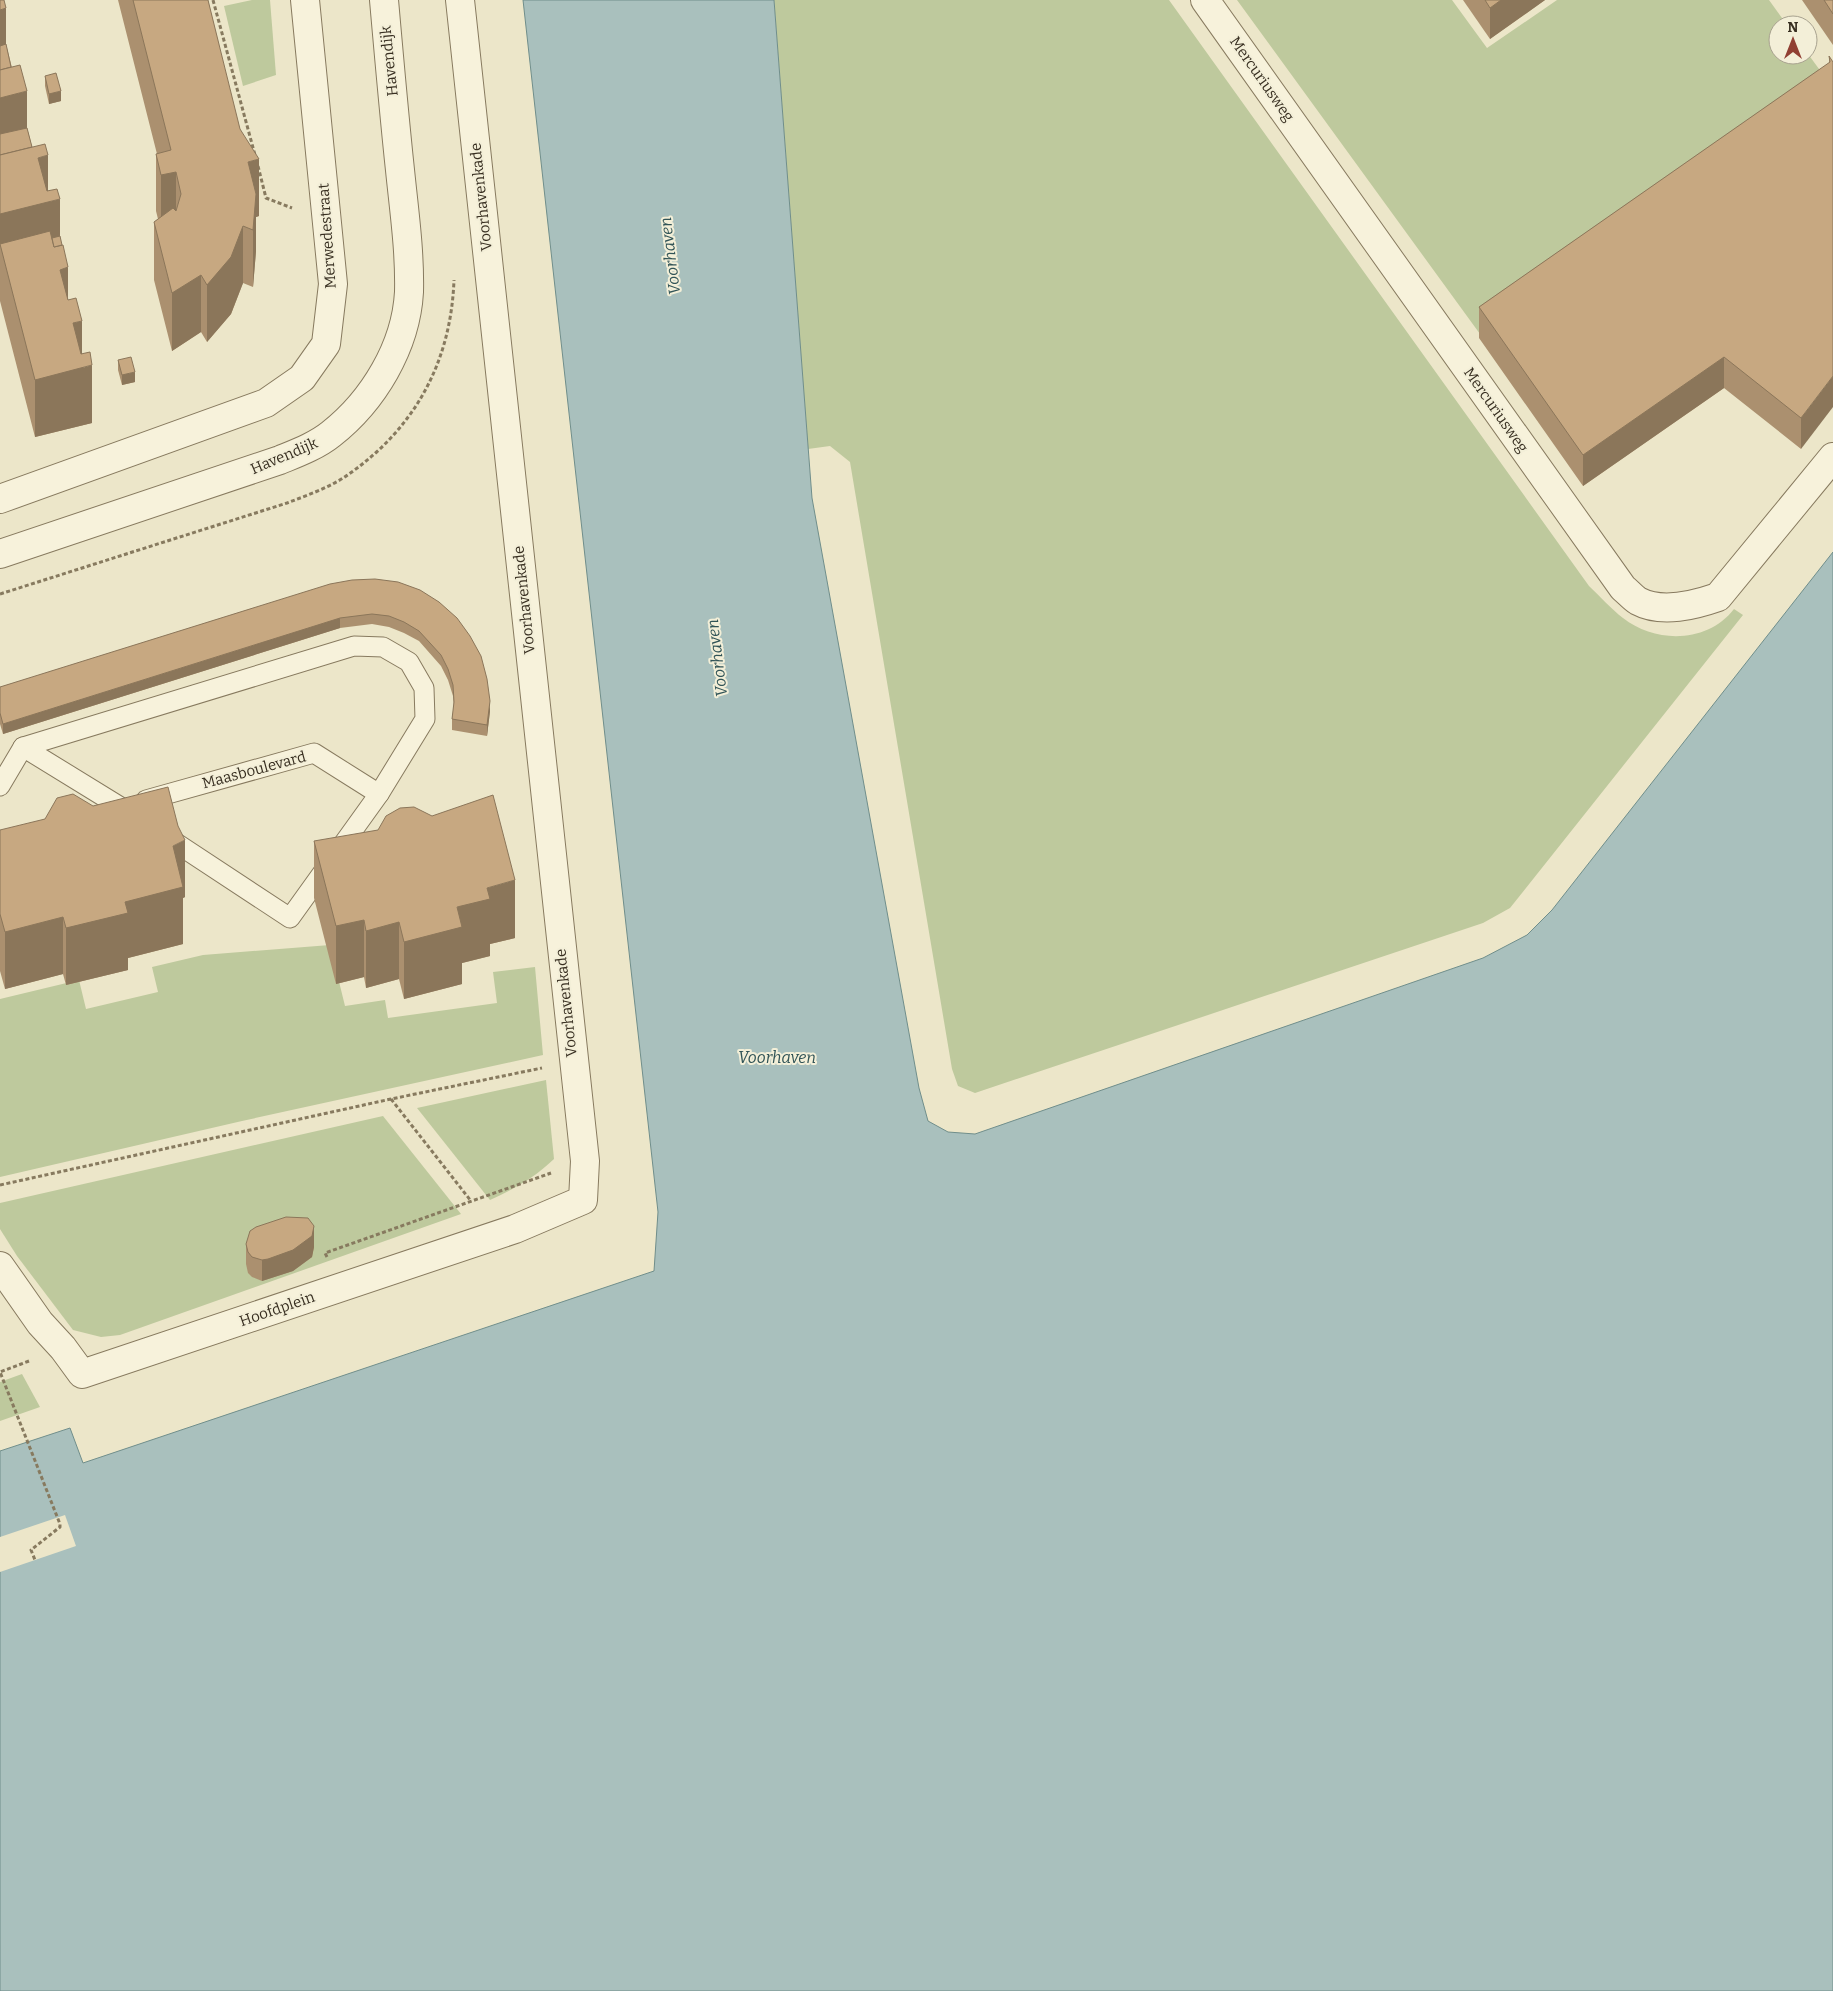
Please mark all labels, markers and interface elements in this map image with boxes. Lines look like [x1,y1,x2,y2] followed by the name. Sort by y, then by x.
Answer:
[1768,15,1818,65] north arrow
[1788,19,1799,36] text: N
[376,24,402,97] street label: Havendijk
[1226,33,1298,125] street label: Mercuriusweg
[466,142,496,252] street label: Voorhavenkade
[314,182,340,289] street label: Merwedestraat
[656,216,684,296] water label: Voorhaven
[1460,364,1532,456] street label: Mercuriusweg
[248,434,321,478] street label: Havendijk
[509,545,539,655] street label: Voorhavenkade
[703,618,731,698] water label: Voorhaven
[200,747,308,792] street label: Maasboulevard
[551,948,581,1058] street label: Voorhavenkade
[738,1048,816,1067] water label: Voorhaven
[237,1288,317,1330] street label: Hoofdplein

